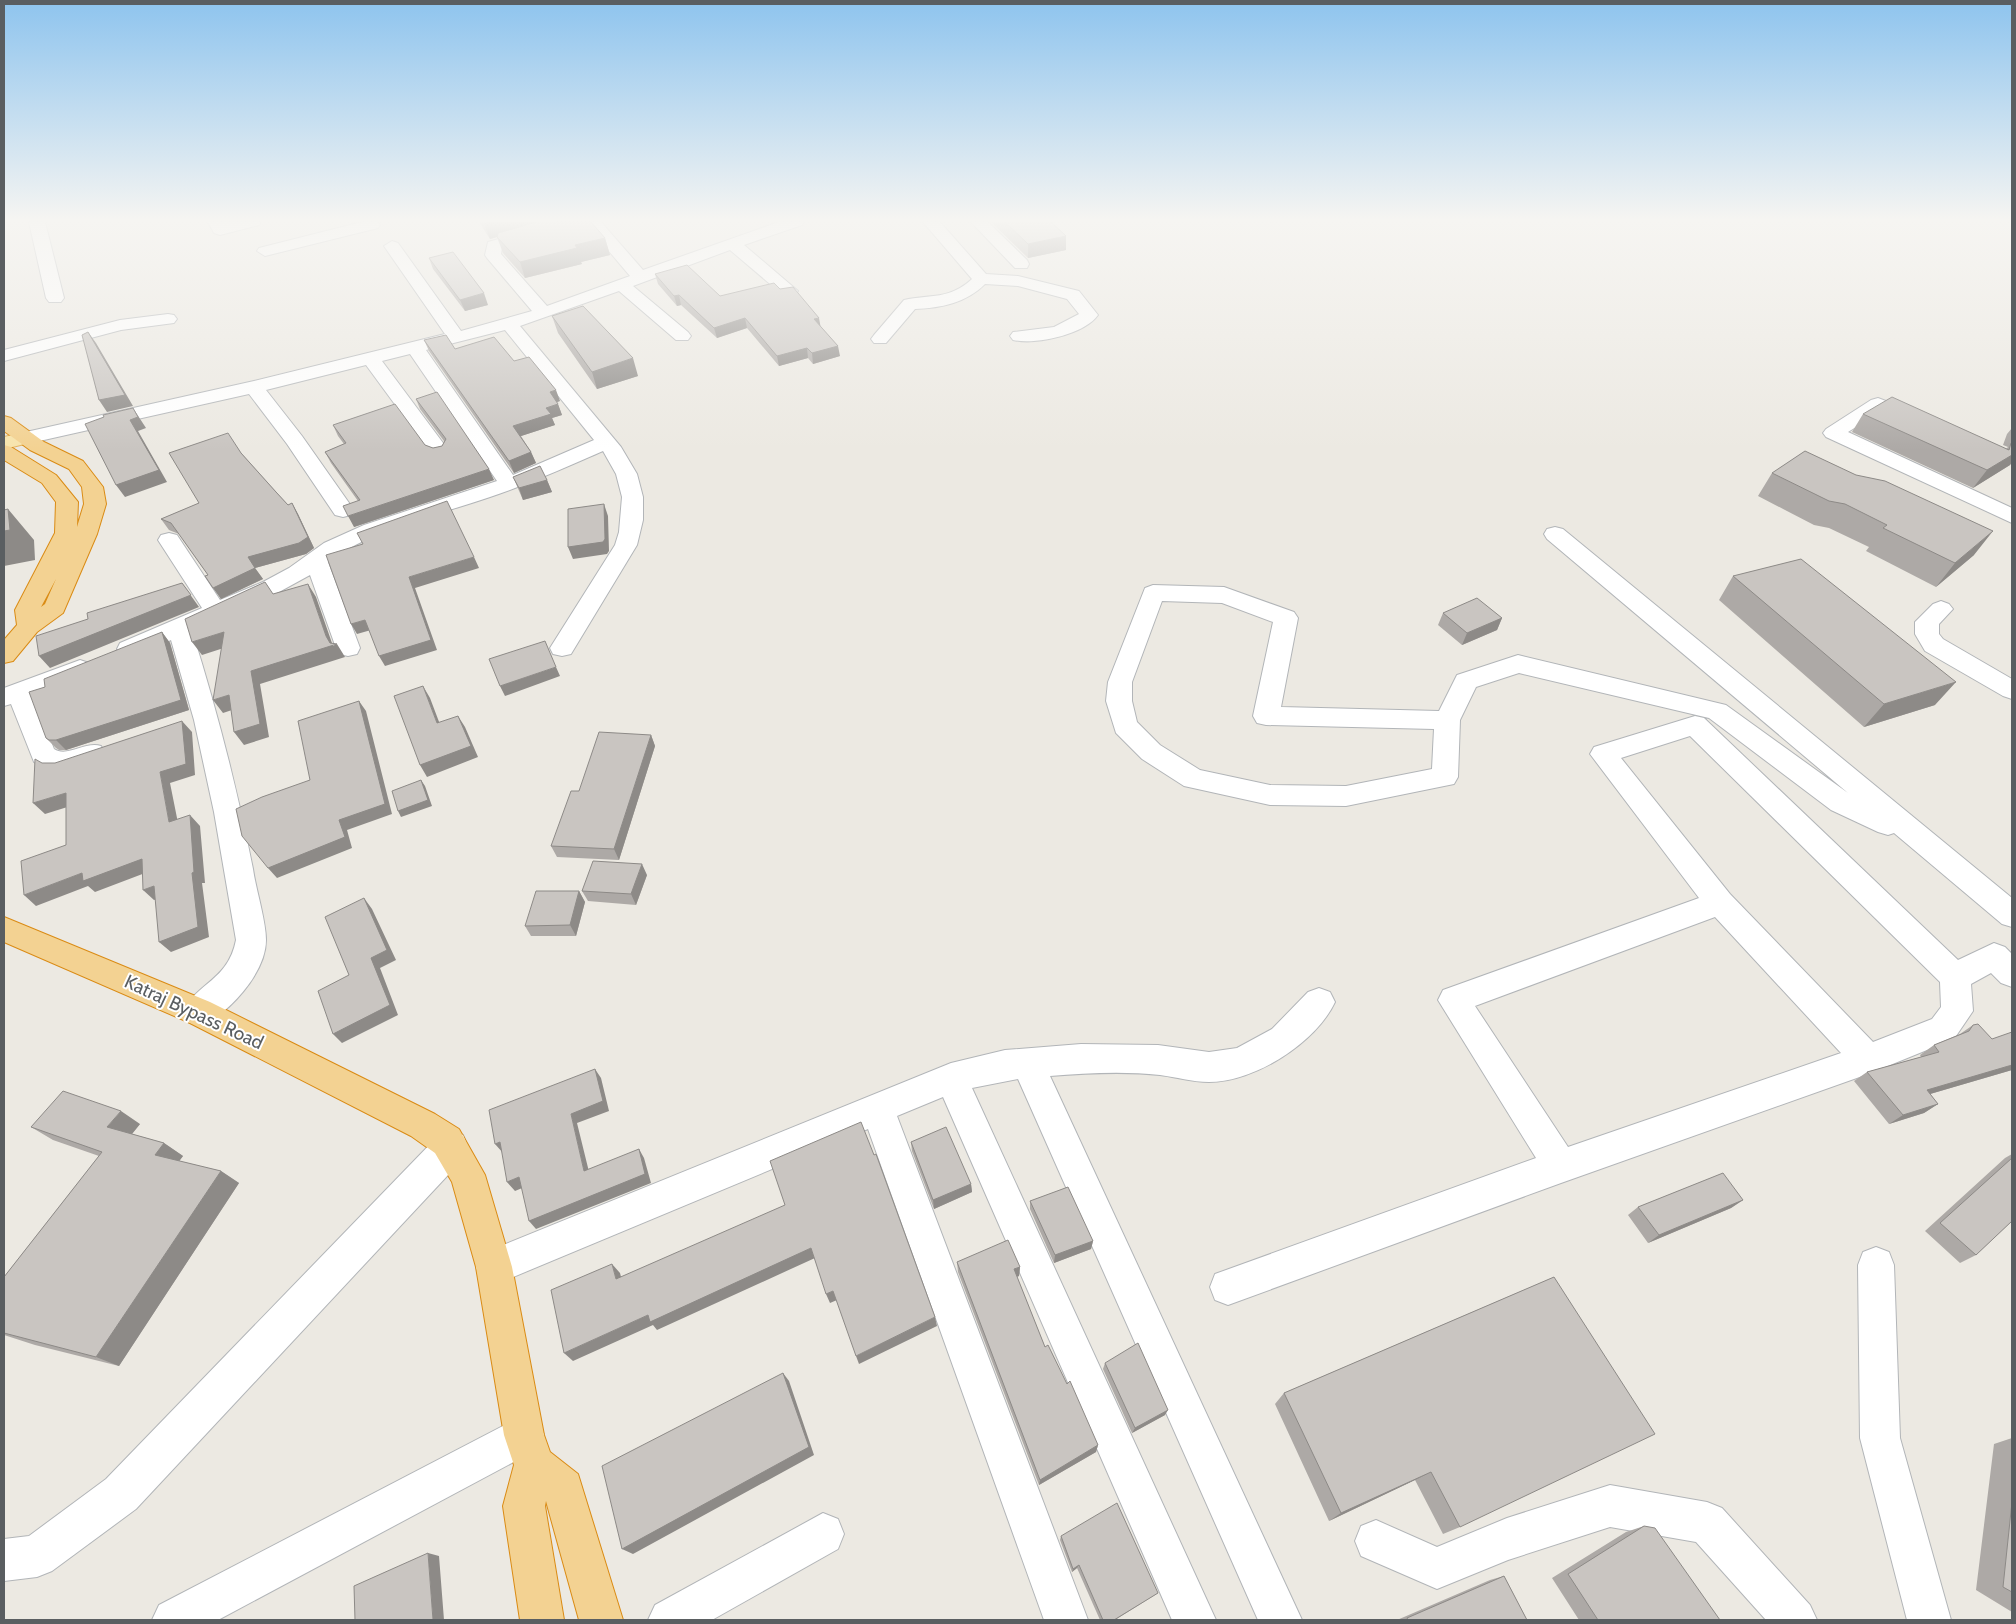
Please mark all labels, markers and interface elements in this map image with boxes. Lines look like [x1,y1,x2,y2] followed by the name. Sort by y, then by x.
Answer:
[121,970,267,1054] street label: Katraj Bypass Road

